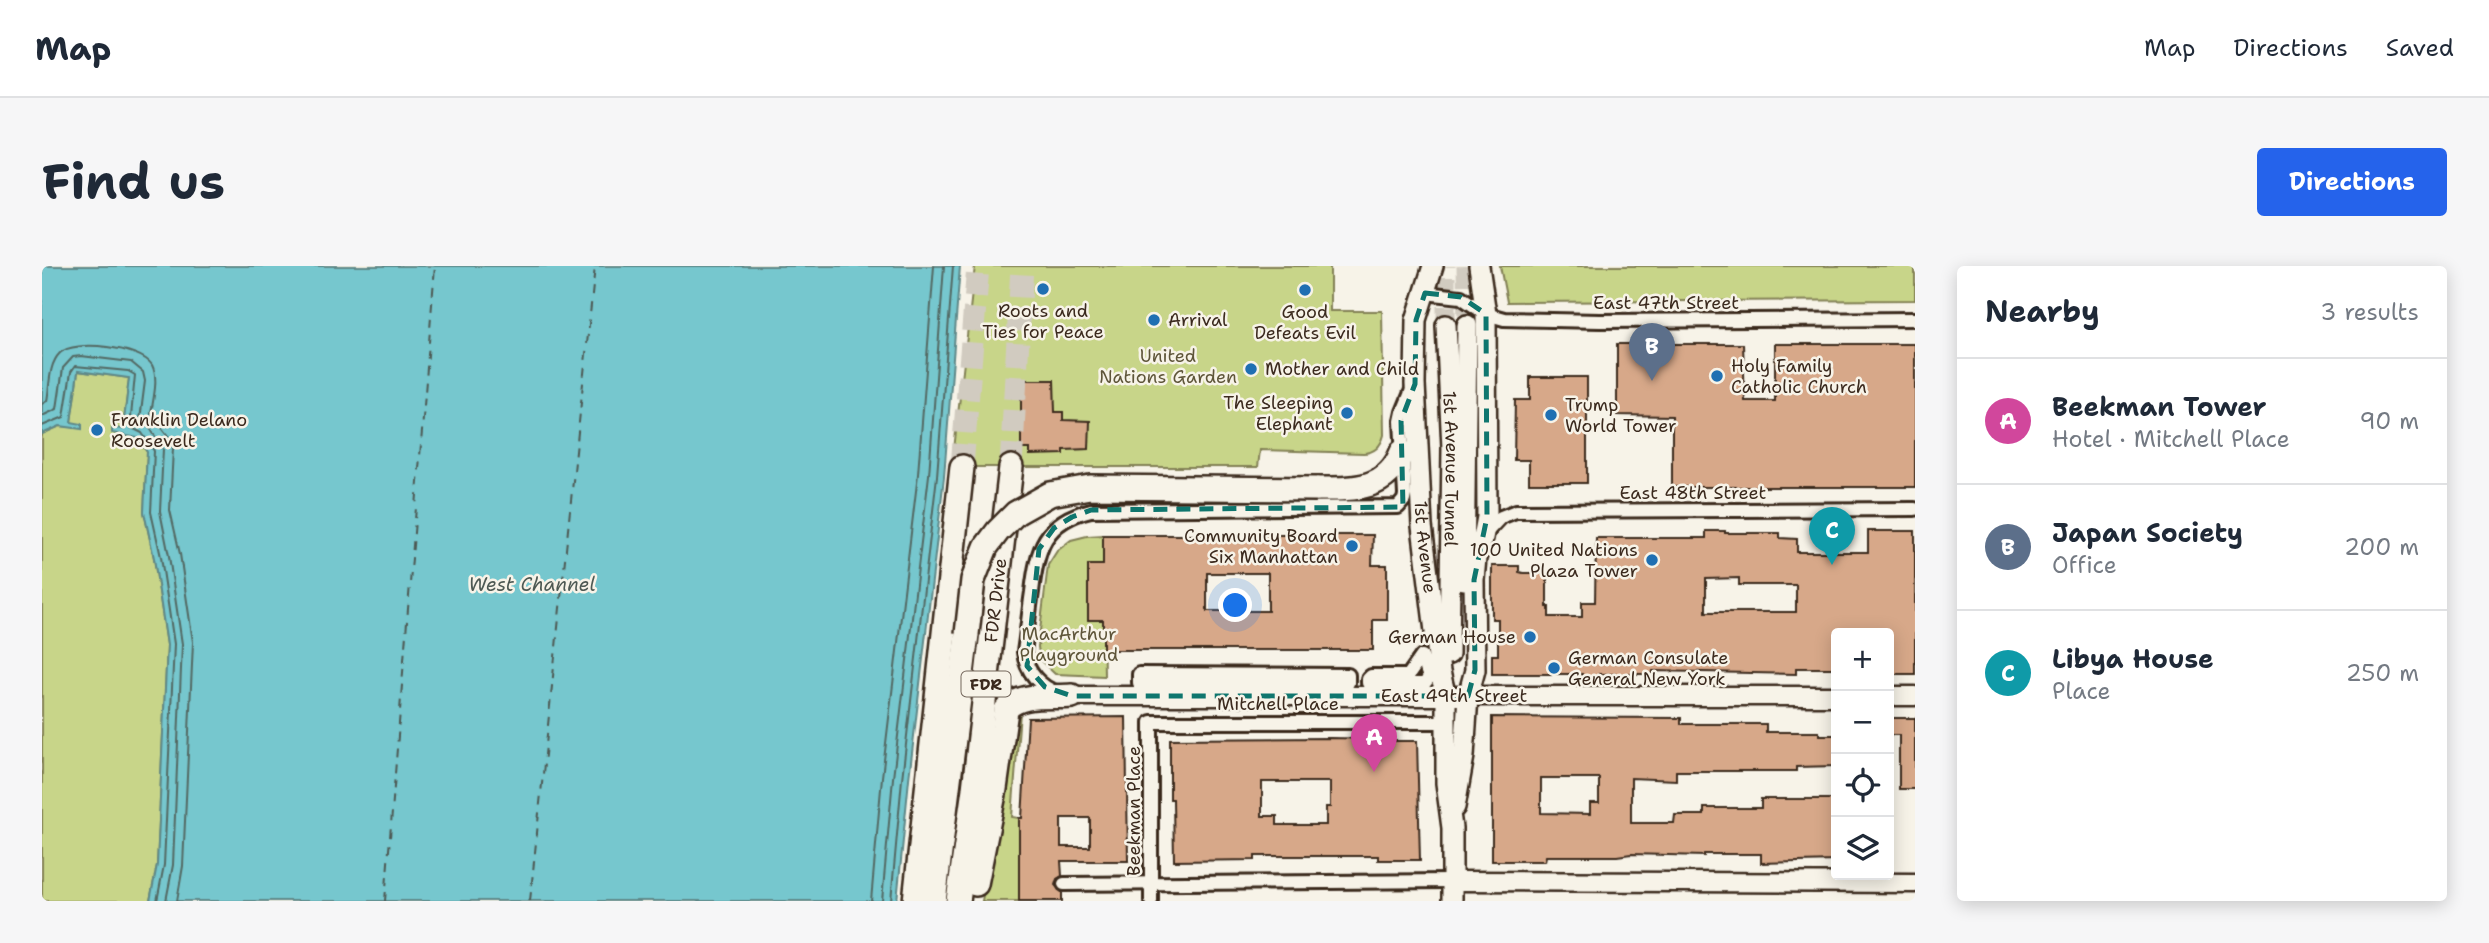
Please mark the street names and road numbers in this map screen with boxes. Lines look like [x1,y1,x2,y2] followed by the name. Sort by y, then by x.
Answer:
[1593,291,1739,315] street label: East 47th Street
[1437,390,1464,548] street label: 1st Avenue Tunnel
[1620,481,1767,505] street label: East 48th Street
[1409,500,1442,595] street label: 1st Avenue
[979,557,1012,644] street label: FDR Drive
[962,672,1010,696] road number: FDR
[1381,684,1527,708] street label: East 49th Street
[1217,692,1339,716] street label: Mitchell Place
[1122,746,1146,876] street label: Beekman Place

